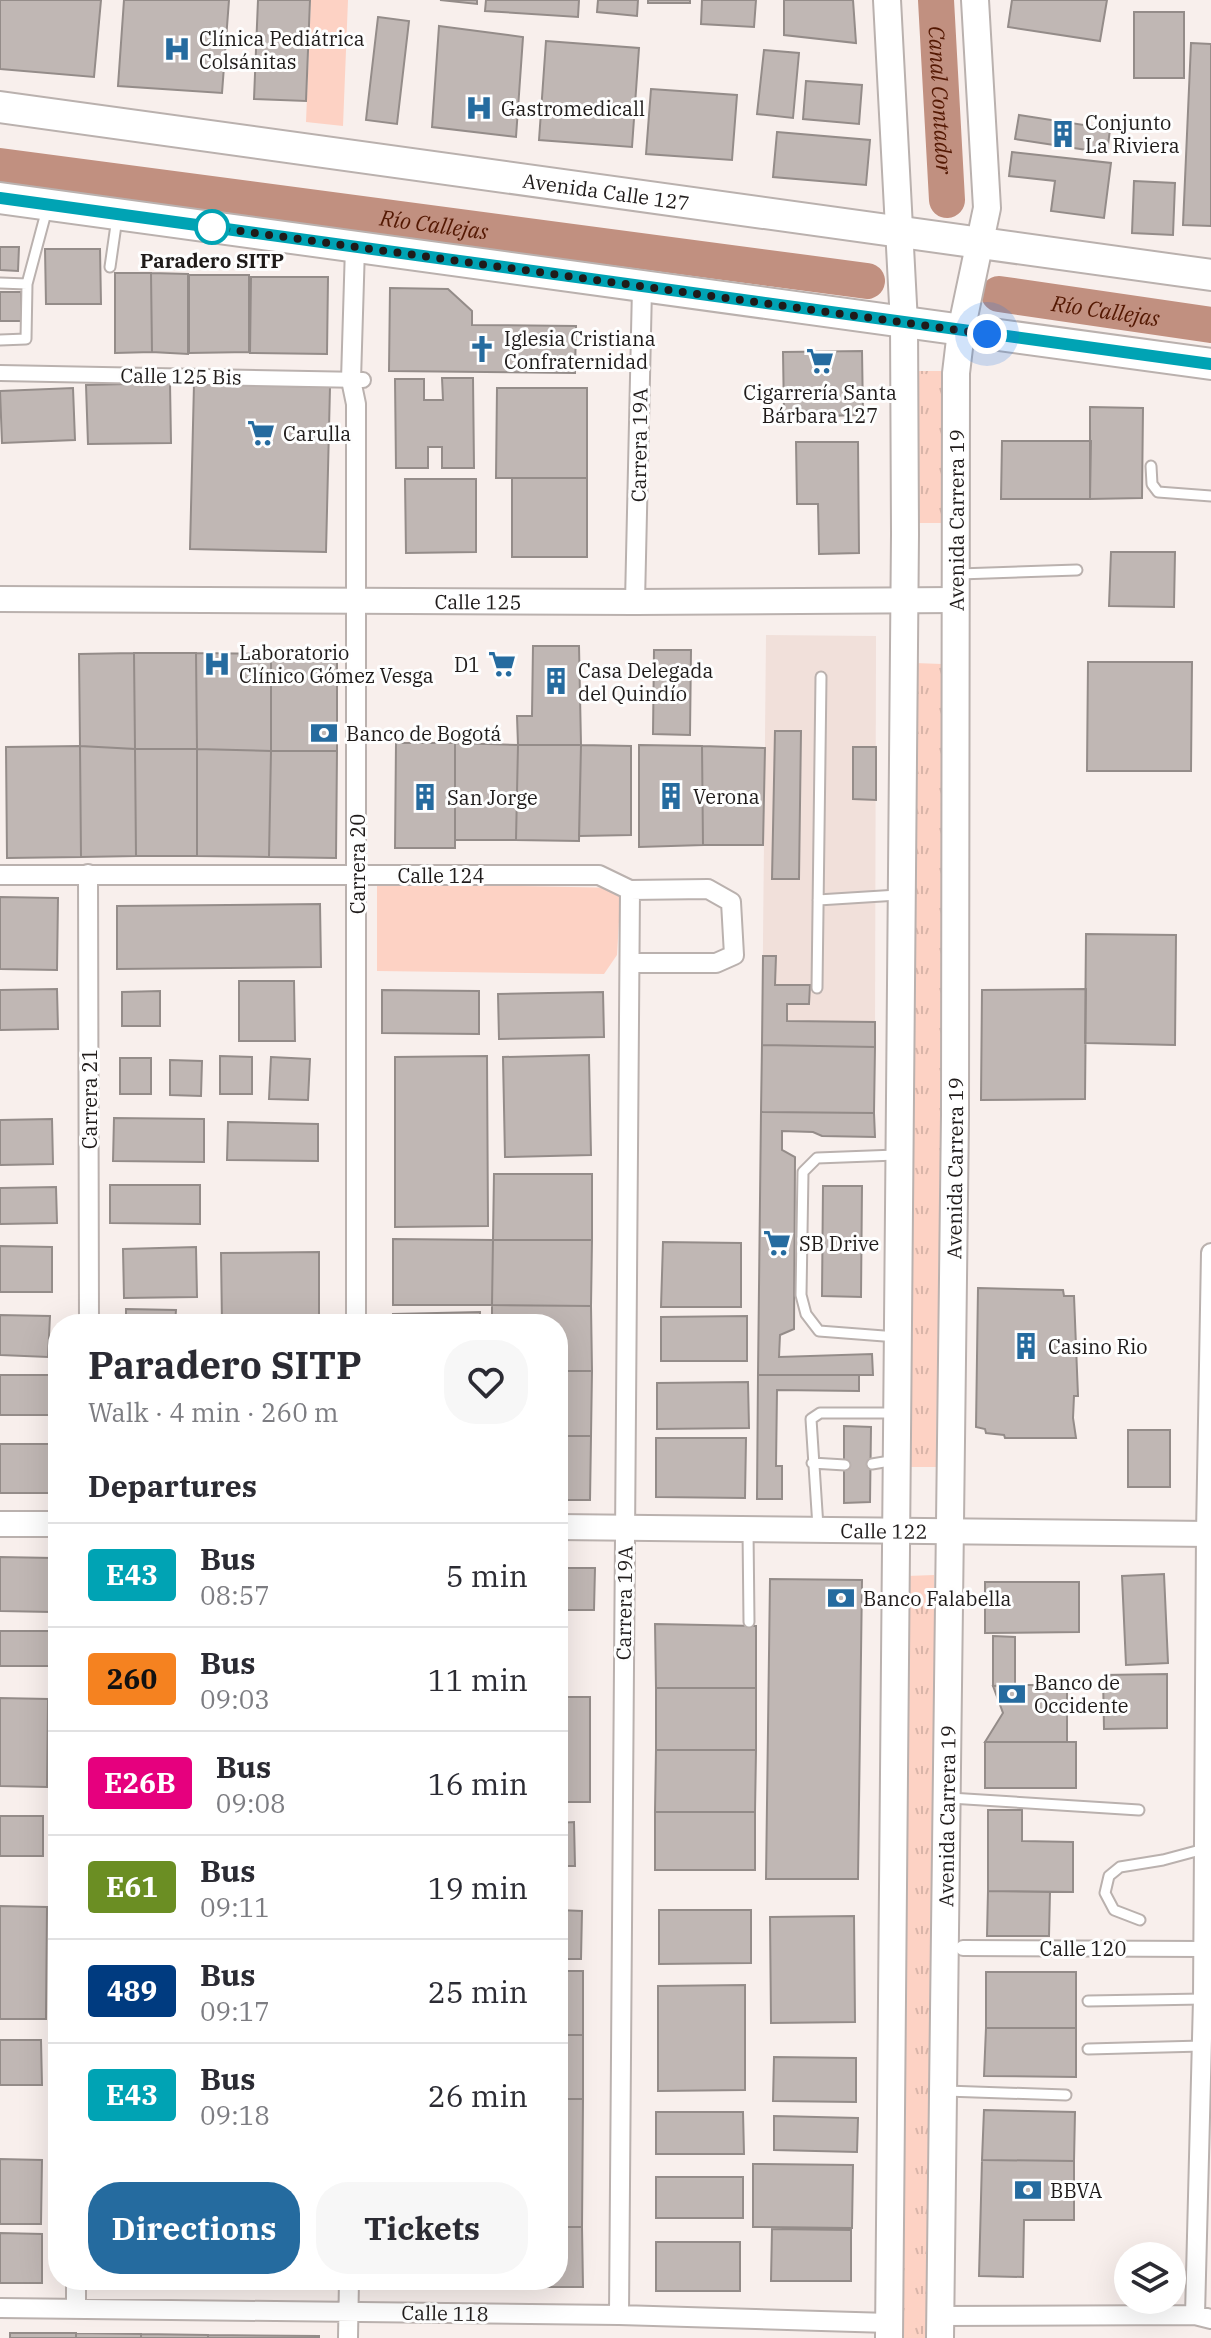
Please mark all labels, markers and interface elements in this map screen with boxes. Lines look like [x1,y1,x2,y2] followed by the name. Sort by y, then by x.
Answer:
[199,25,365,75] place label: Clínica Pediátrica Colsánitas
[923,25,960,176] water label: Canal Contador
[162,34,192,64] hospital icon: Clínica Pediátrica Colsánitas
[464,93,494,123] hospital icon: Gastromedicall
[501,95,645,122] place label: Gastromedicall
[1085,109,1180,159] place label: Conjunto La Riviera
[1048,119,1078,149] building icon: Conjunto La Riviera
[521,166,691,216] street label: Avenida Calle 127
[377,202,491,245] water label: Río Callejas
[195,210,229,244] marker: Paradero SITP
[140,247,284,274] place label: Paradero SITP
[1049,287,1163,332] water label: Río Callejas
[967,314,1007,354] your location
[504,325,656,375] place label: Iglesia Cristiana Confraternidad
[467,334,497,364] church icon: Iglesia Cristiana Confraternidad
[805,346,835,376] supermarket icon: Cigarrería Santa Bárbara 127
[120,361,242,391] street label: Calle 125 Bis
[743,379,897,429] place label: Cigarrería Santa Bárbara 127
[625,387,654,502] street label: Carrera 19A
[246,418,276,448] supermarket icon: Carulla
[283,420,351,447] place label: Carulla
[942,429,969,611] street label: Avenida Carrera 19
[434,588,522,615] street label: Calle 125
[239,639,434,689] place label: Laboratorio Clínico Gómez Vesga
[202,649,232,679] hospital icon: Laboratorio Clínico Gómez Vesga
[487,649,517,679] supermarket icon: D1
[454,651,480,678] place label: D1
[578,657,713,707] place label: Casa Delegada del Quindío
[541,666,571,696] building icon: Casa Delegada del Quindío
[309,718,339,748] bank icon: Banco de Bogotá
[346,720,501,747] place label: Banco de Bogotá
[656,781,686,811] building icon: Verona
[410,782,440,812] building icon: San Jorge
[693,783,760,810] place label: Verona
[447,784,538,811] place label: San Jorge
[344,814,371,914] street label: Carrera 20
[397,862,485,889] street label: Calle 124
[76,1049,103,1149] street label: Carrera 21
[940,1077,969,1259] street label: Avenida Carrera 19
[762,1228,792,1258] supermarket icon: SB Drive
[799,1230,879,1257] place label: SB Drive
[1011,1331,1041,1361] building icon: Casino Rio
[1048,1333,1147,1360] place label: Casino Rio
[88,1340,362,1389] text: Paradero SITP
[444,1340,528,1424] button: heart
[88,1395,339,1429] text: Walk · 4 min · 260 m
[88,1466,257,1505] text: Departures
[840,1517,928,1544] street label: Calle 122
[200,1539,255,1578] text: Bus
[610,1545,639,1660] street label: Carrera 19A
[106,1556,158,1593] text: E43
[446,1556,528,1595] text: 5 min
[200,1578,270,1612] text: 08:57
[826,1583,856,1613] bank icon: Banco Falabella
[863,1585,1011,1612] place label: Banco Falabella
[200,1643,255,1682] text: Bus
[107,1660,157,1697] text: 260
[428,1660,528,1699] text: 11 min
[1034,1669,1129,1719] place label: Banco de Occidente
[997,1679,1027,1709] bank icon: Banco de Occidente
[200,1682,270,1716] text: 09:03
[932,1725,961,1907] street label: Avenida Carrera 19
[216,1747,271,1786] text: Bus
[104,1764,176,1801] text: E26B
[428,1764,528,1803] text: 16 min
[216,1786,286,1820] text: 09:08
[200,1851,255,1890] text: Bus
[106,1868,158,1905] text: E61
[428,1868,528,1907] text: 19 min
[200,1890,270,1924] text: 09:11
[1039,1935,1127,1962] street label: Calle 120
[200,1955,255,1994] text: Bus
[107,1972,157,2009] text: 489
[428,1972,528,2011] text: 25 min
[200,1994,270,2028] text: 09:17
[200,2059,255,2098] text: Bus
[106,2076,158,2113] text: E43
[428,2076,528,2115] text: 26 min
[200,2098,270,2132] text: 09:18
[1013,2175,1043,2205] bank icon: BBVA
[1050,2177,1102,2204] place label: BBVA
[88,2182,300,2274] button: Directions
[316,2182,528,2274] button: Tickets
[1114,2242,1186,2314] map controls
[1114,2242,1186,2314] button: layers
[401,2299,489,2327] street label: Calle 118

